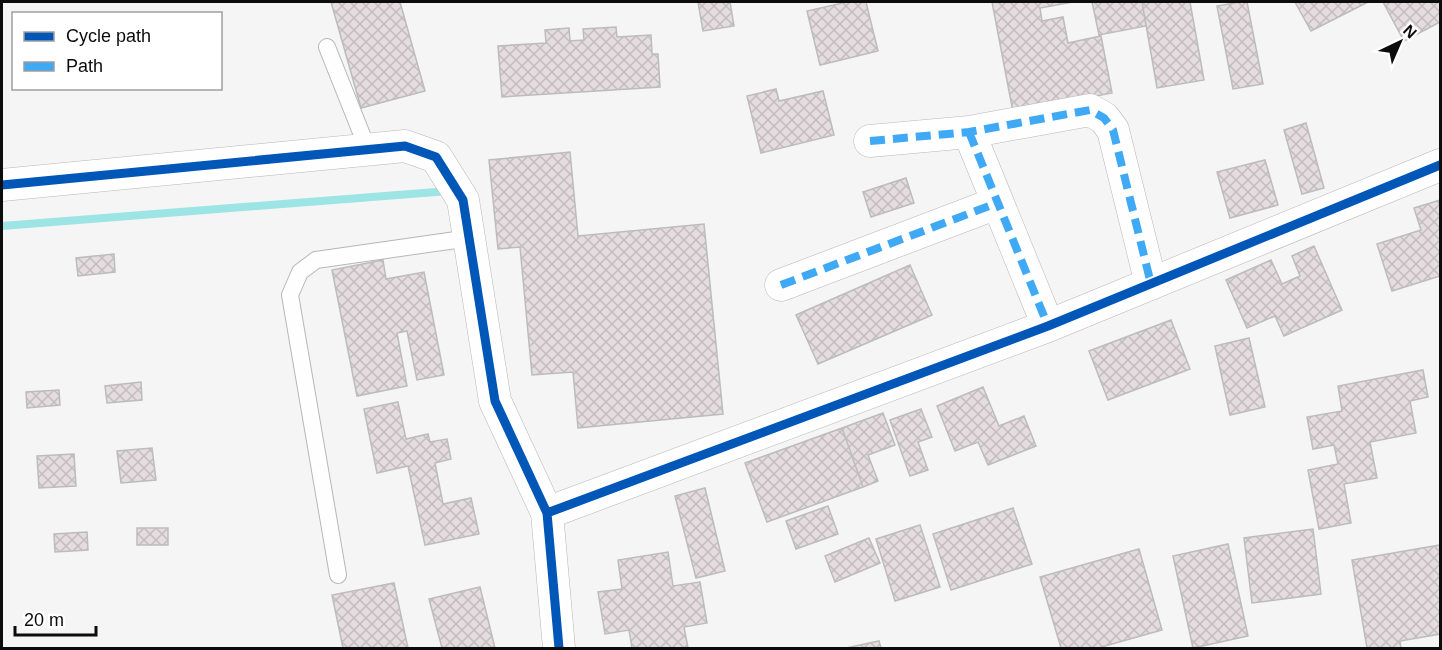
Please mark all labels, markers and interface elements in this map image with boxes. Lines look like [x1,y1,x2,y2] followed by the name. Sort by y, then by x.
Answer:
[12,12,222,90] legend
[1370,12,1430,72] north arrow
[1400,21,1420,42] text: N
[66,26,151,46] text: Cycle path
[66,56,103,76] text: Path
[15,599,96,637] scale bar
[24,610,64,630] text: 20 m

